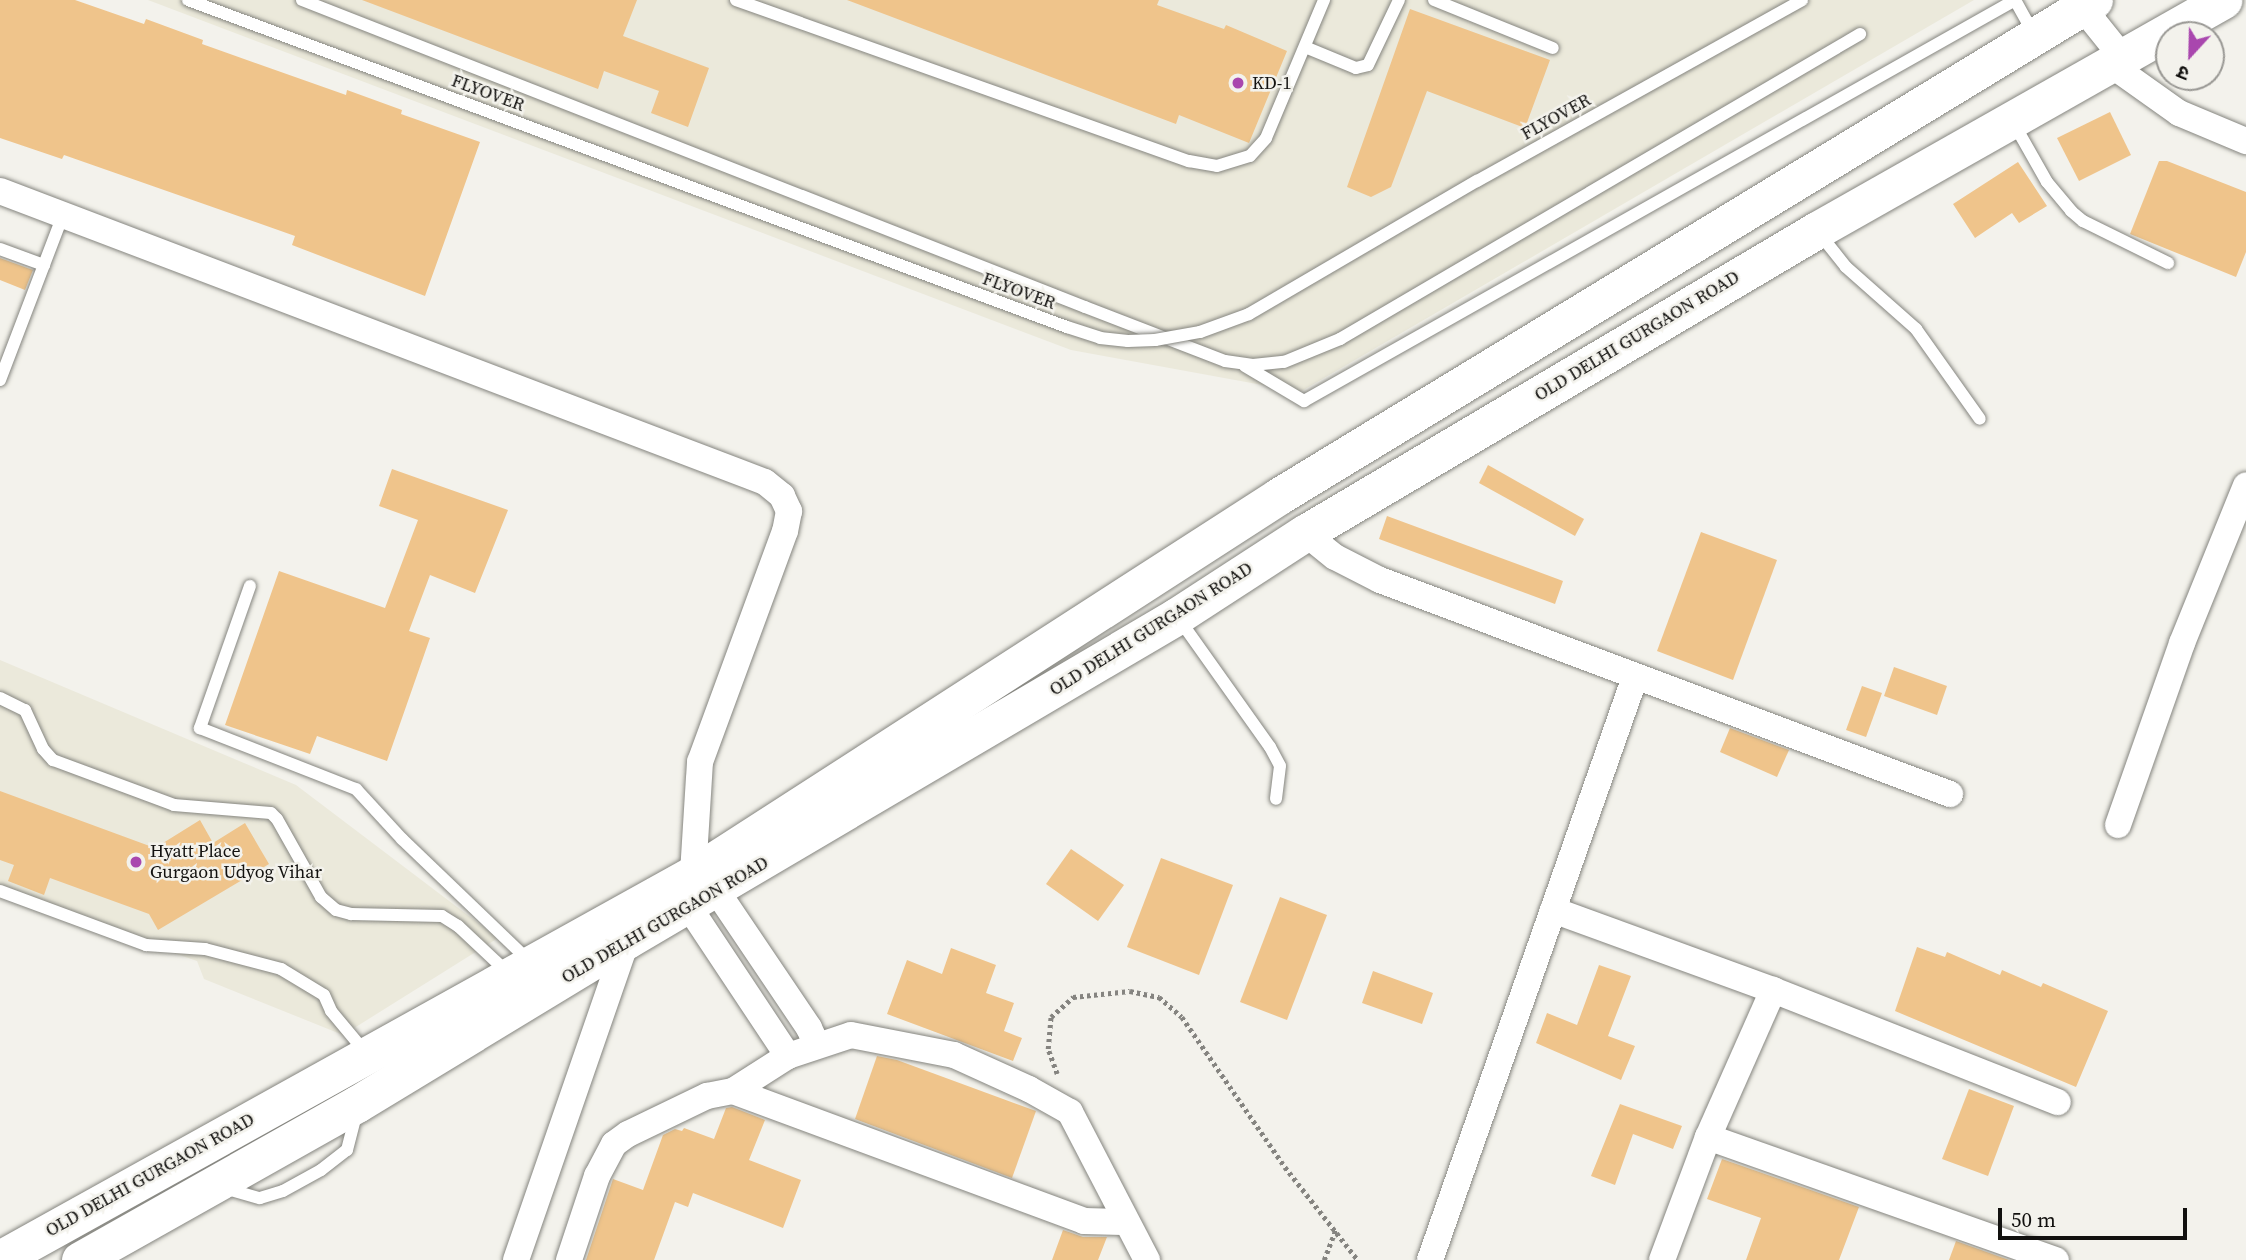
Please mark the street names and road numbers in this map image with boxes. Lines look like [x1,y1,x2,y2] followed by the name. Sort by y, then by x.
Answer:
[448,70,528,116] street label: FLYOVER
[1517,89,1595,145] street label: FLYOVER
[1531,266,1743,406] street label: OLD DELHI GURGAON ROAD
[979,268,1059,314] street label: FLYOVER
[1046,557,1256,701] street label: OLD DELHI GURGAON ROAD
[558,852,772,988] street label: OLD DELHI GURGAON ROAD
[42,1109,258,1241] street label: OLD DELHI GURGAON ROAD

